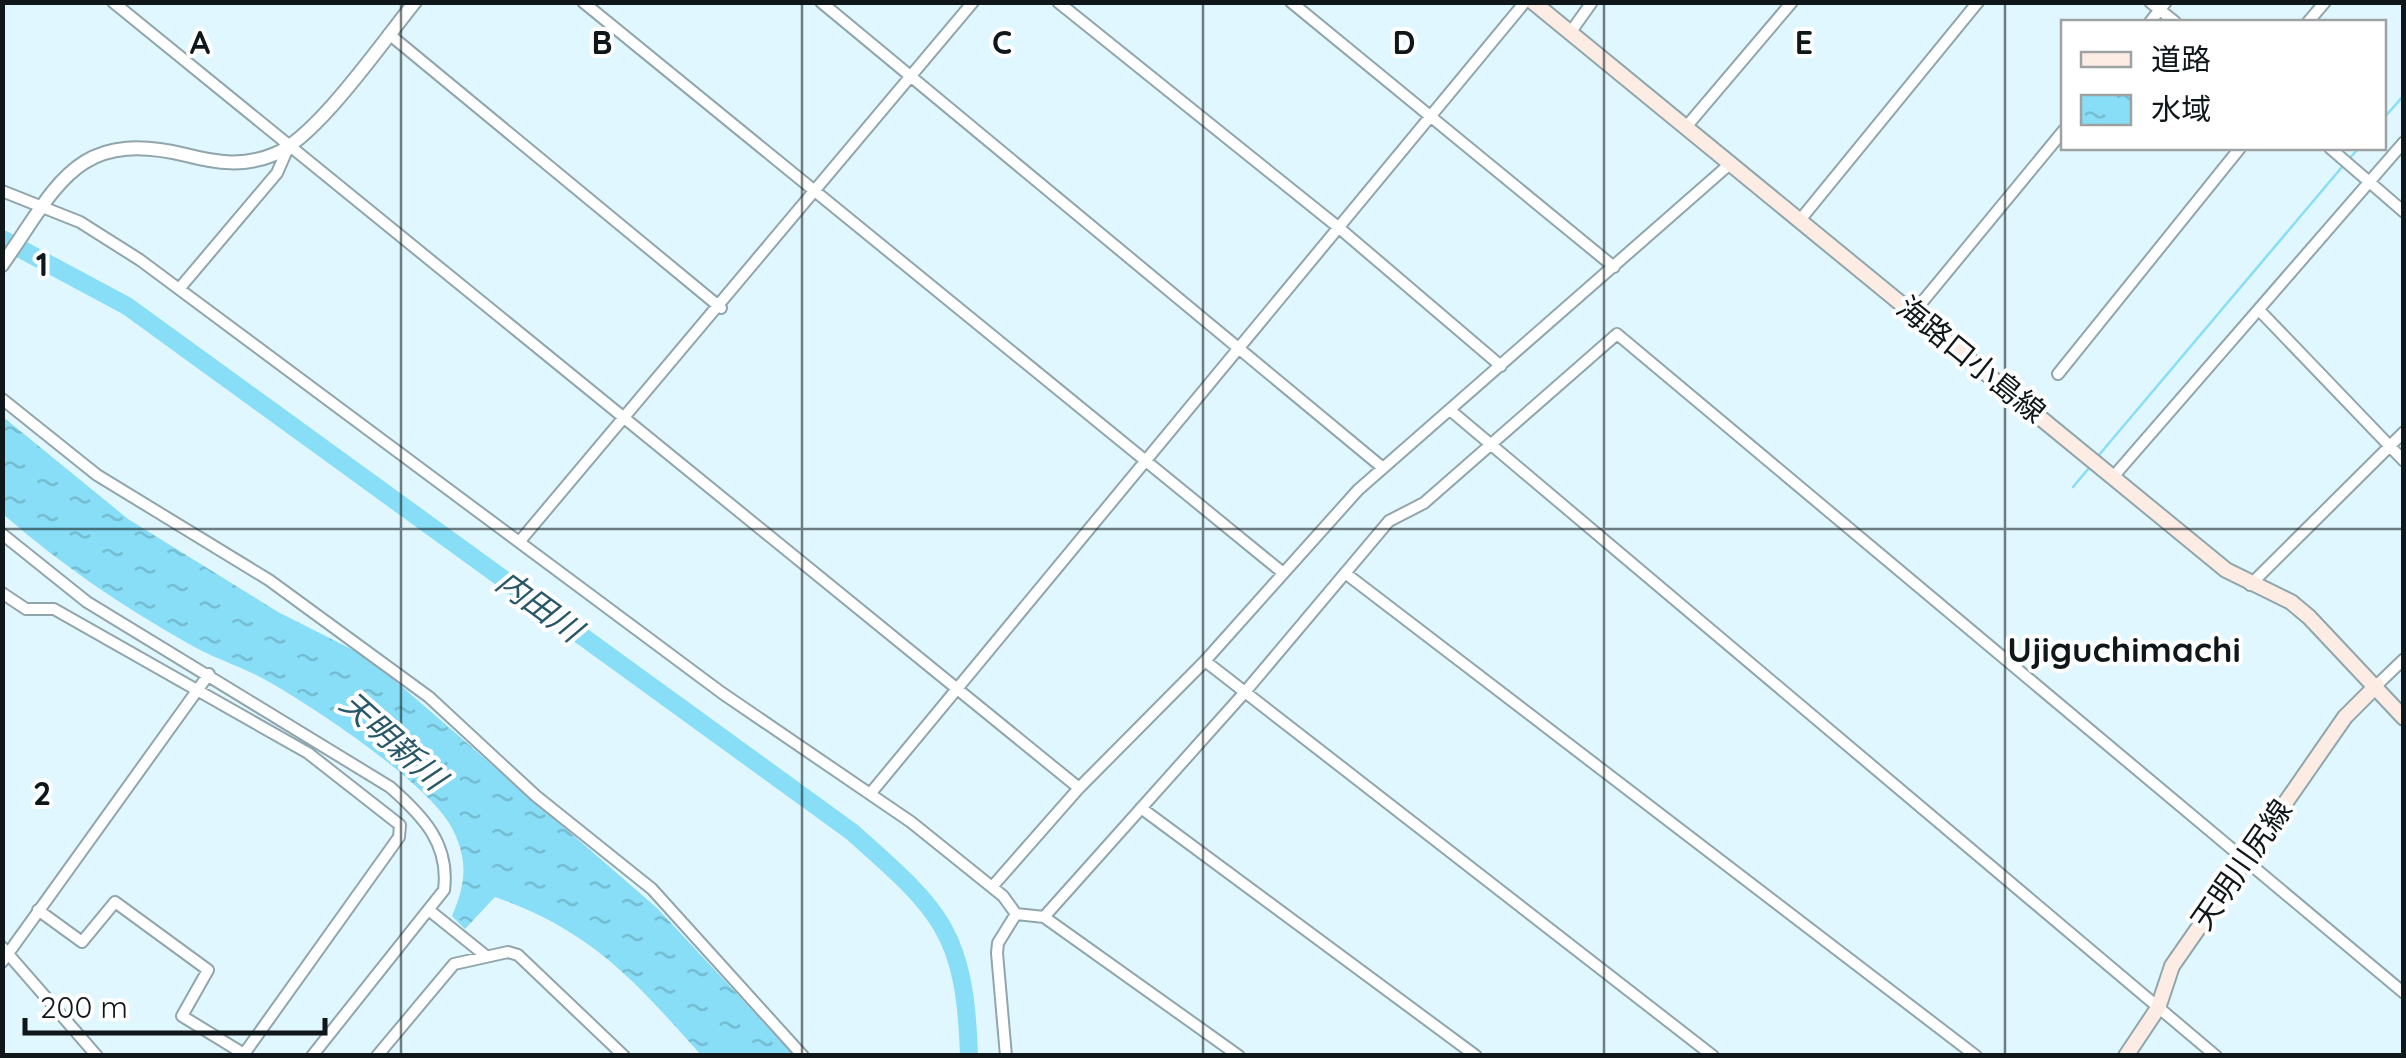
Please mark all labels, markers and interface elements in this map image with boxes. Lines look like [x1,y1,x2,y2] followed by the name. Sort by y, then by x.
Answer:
[2061,20,2386,150] legend
[190,22,211,62] text: A
[592,22,612,62] text: B
[992,22,1012,62] text: C
[1393,22,1415,62] text: D
[1795,22,1813,62] text: E
[2151,40,2211,78] text: 道路
[2151,90,2211,128] text: 水域
[36,244,48,284] text: 1
[1890,288,2054,431] street label: 海路口小島線
[489,561,593,651] water label: 内田川
[2007,627,2241,671] district label: Ujiguchimachi
[333,683,457,800] water label: 天明新川
[33,773,51,813] text: 2
[2183,792,2300,937] street label: 天明川尻線
[25,973,325,1035] scale bar
[40,988,128,1026] text: 200 m

